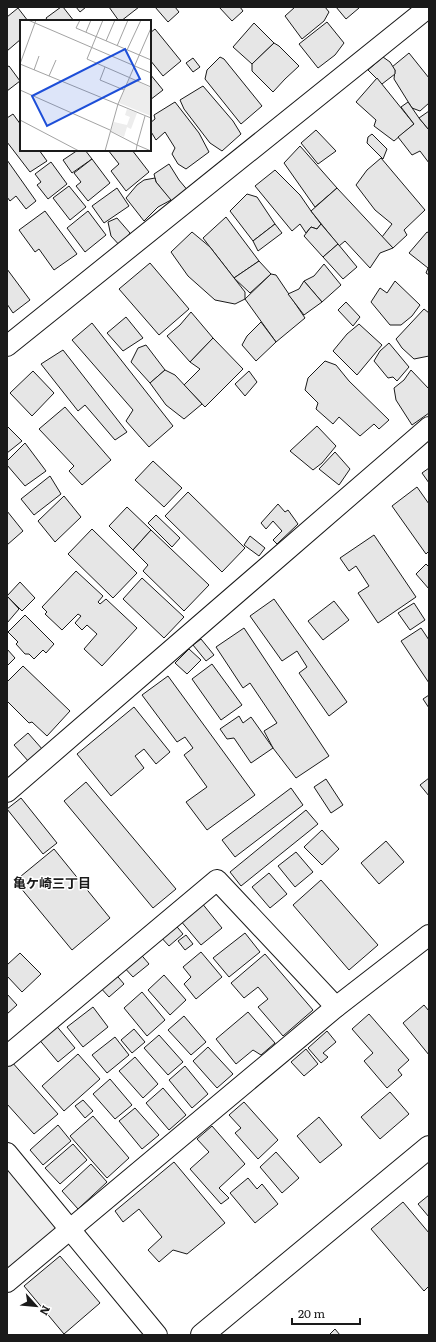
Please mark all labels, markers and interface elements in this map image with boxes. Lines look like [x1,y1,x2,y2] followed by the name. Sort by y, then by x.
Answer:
[20,20,151,151] inset map
[13,873,91,892] district label: 亀ケ崎三丁目
[16,1286,56,1326] north arrow
[292,1300,360,1326] scale bar
[37,1303,55,1319] text: N
[298,1304,325,1322] text: 20 m

